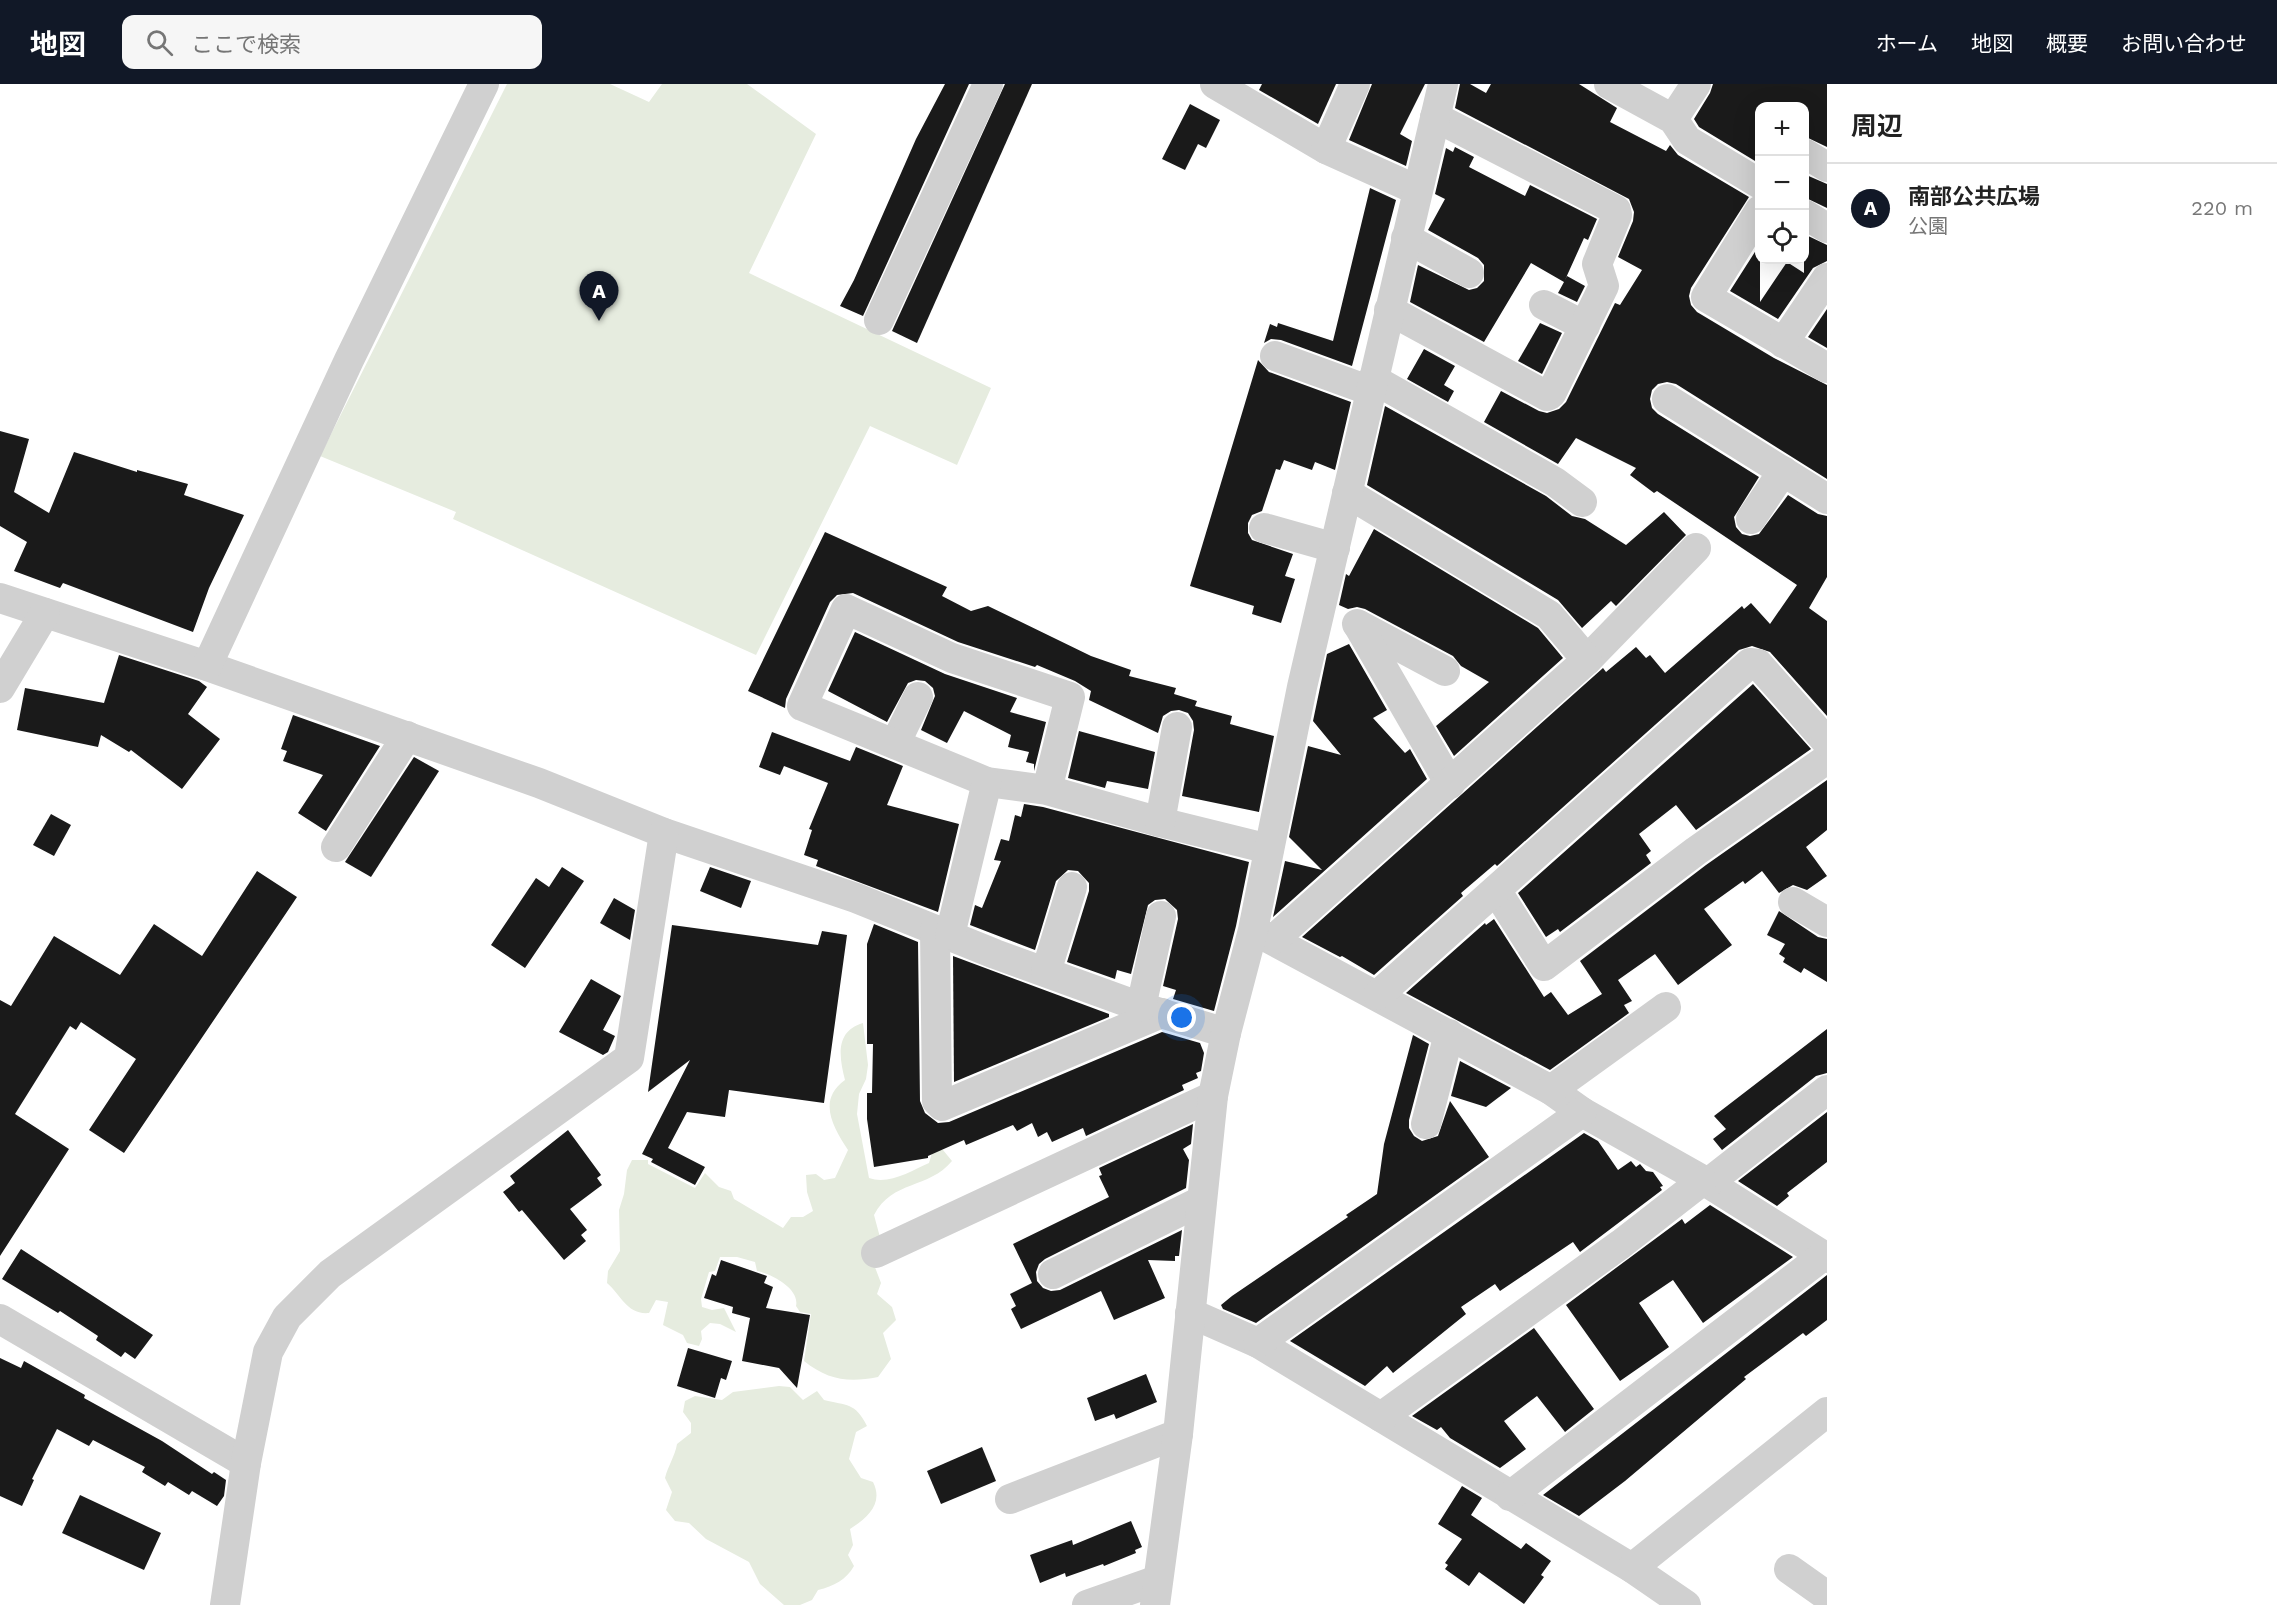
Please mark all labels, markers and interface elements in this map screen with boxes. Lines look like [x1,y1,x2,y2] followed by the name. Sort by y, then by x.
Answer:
[122,15,542,69] search box
[143,26,176,59] icon: search
[30,28,86,61] text: 地図
[1876,31,1938,56] text: ホーム
[1971,31,2013,56] text: 地図
[2046,31,2088,56] text: 概要
[2121,31,2247,56] text: お問い合わせ
[191,32,301,57] text: ここで検索
[1755,102,1809,264] map controls
[1755,102,1809,156] button: +
[1851,111,1903,141] text: 周辺
[1755,156,1809,210] button: −
[1908,184,2040,209] text: 南部公共広場
[1864,196,1877,220] text: A
[2191,196,2253,220] text: 220 m
[1755,210,1809,264] button: locate
[1908,214,1948,238] text: 公園
[580,272,618,321] pin: A
[1167,1003,1196,1032] your location

